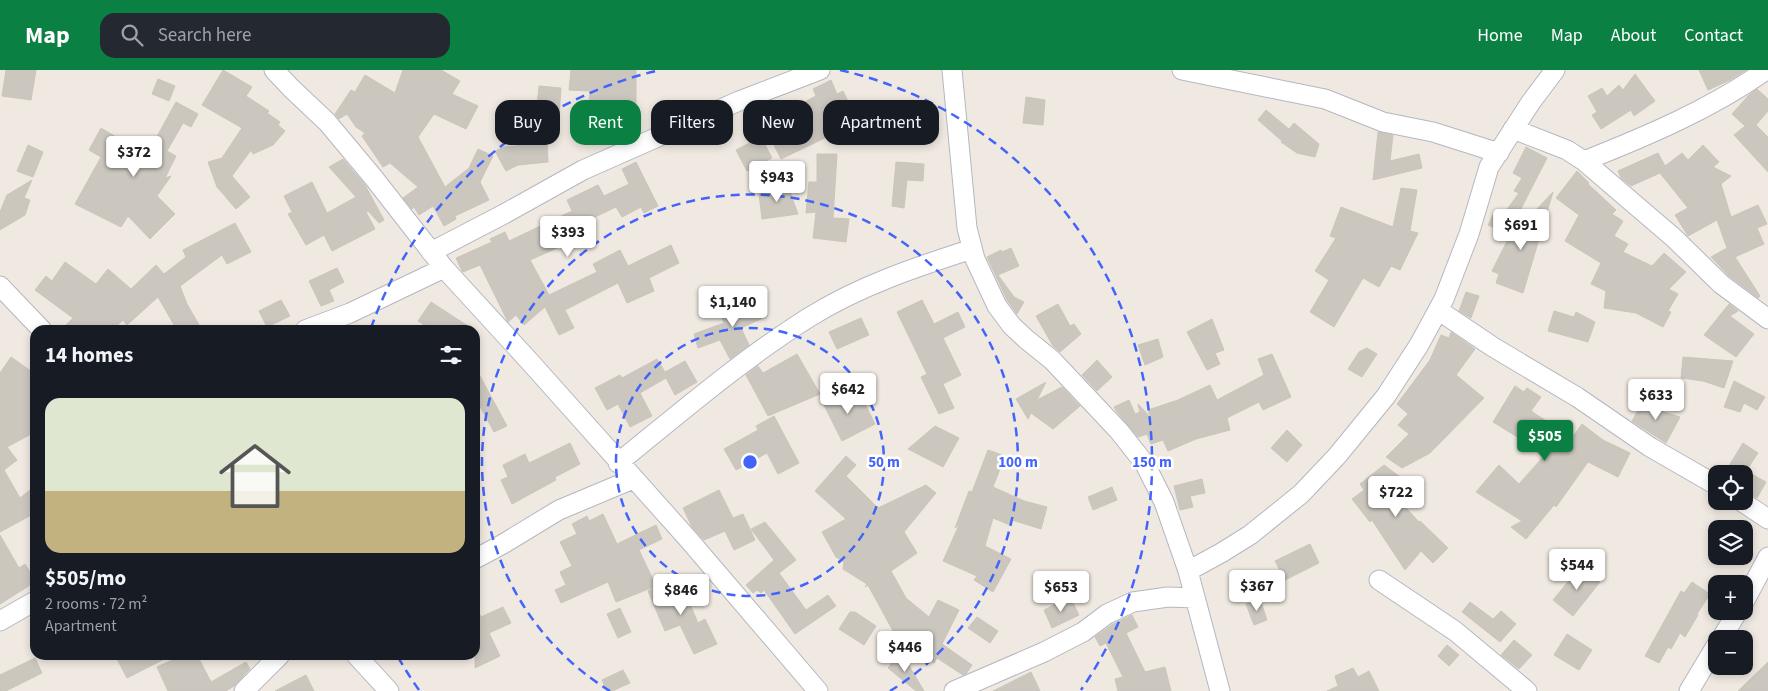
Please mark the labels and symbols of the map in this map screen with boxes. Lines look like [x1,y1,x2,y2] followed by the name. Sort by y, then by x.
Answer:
[104,136,164,178] pin: $372
[747,160,807,203] pin: $943
[1491,208,1551,251] pin: $691
[538,216,598,258] pin: $393
[692,286,774,328] pin: $1,140
[818,372,878,415] pin: $642
[1626,378,1686,421] pin: $633
[1515,420,1575,462] pin: $505
[868,452,900,473] text: 50 m
[998,452,1038,473] text: 100 m
[1132,452,1172,473] text: 150 m
[741,453,759,471] centre of rings
[1366,476,1426,518] pin: $722
[1547,548,1607,591] pin: $544
[1031,570,1091,613] pin: $653
[1227,570,1287,612] pin: $367
[651,574,711,616] pin: $846
[875,630,935,673] pin: $446

